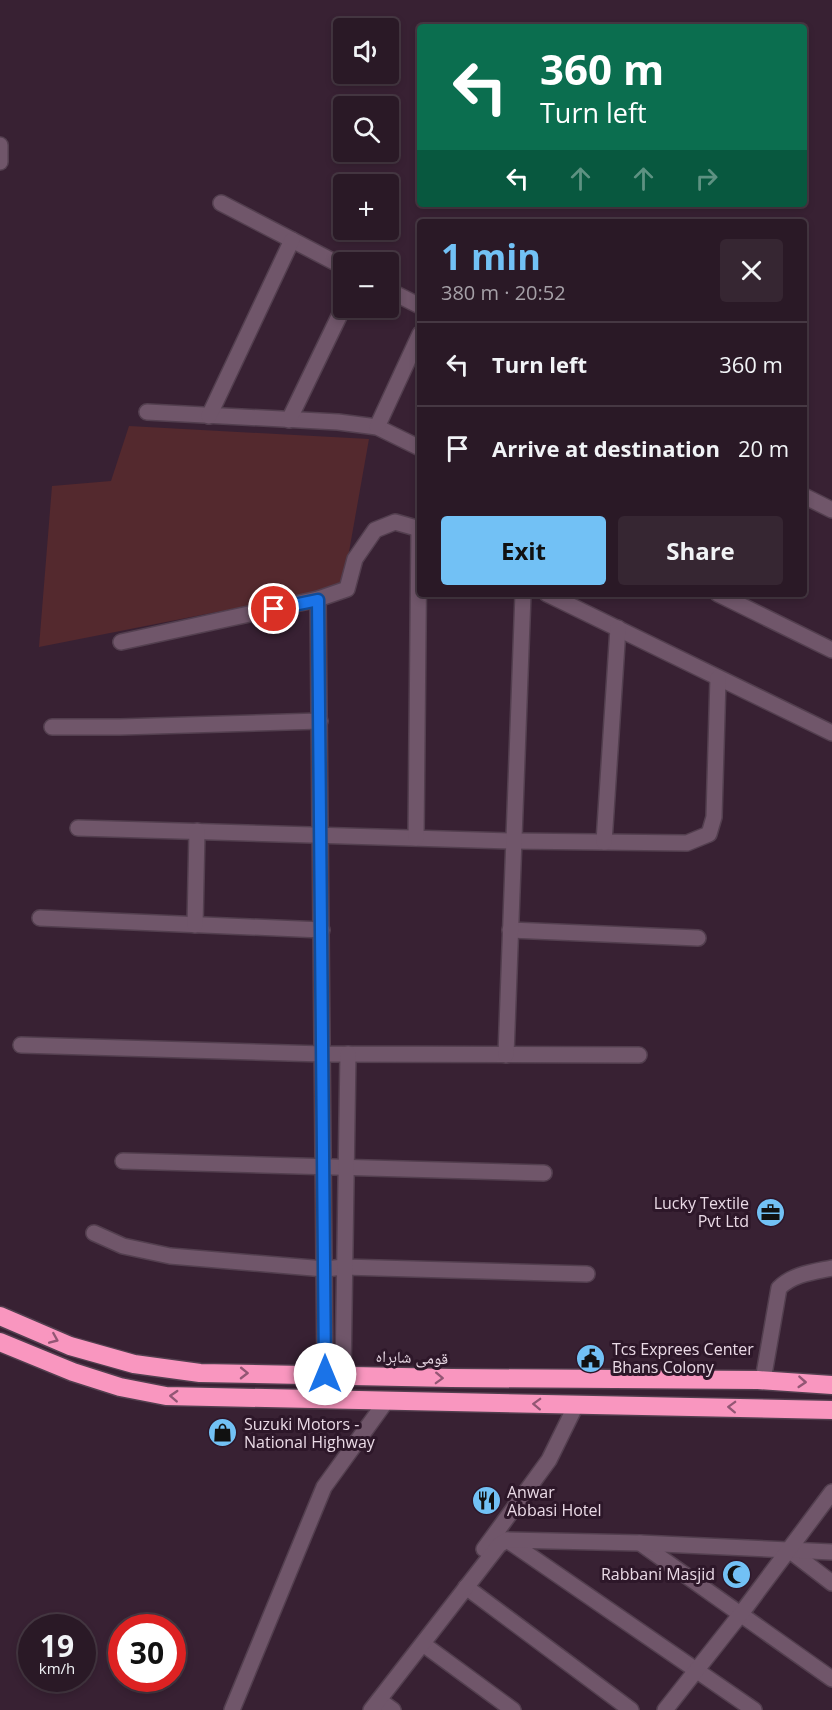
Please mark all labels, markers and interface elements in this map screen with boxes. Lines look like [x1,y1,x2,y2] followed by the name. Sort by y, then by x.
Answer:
[333,18,399,318] map controls
[333,18,399,84] button: sound
[540,40,664,97] text: 360 m
[441,48,519,126] icon: left
[540,94,647,131] text: Turn left
[333,96,399,162] button: search
[501,162,534,195] icon: left
[564,162,597,195] icon: ahead
[627,162,660,195] icon: ahead
[690,162,723,195] icon: right
[333,174,399,240] button: +
[441,232,541,281] text: 1 min
[720,239,783,302] button: close
[333,252,399,318] button: −
[441,279,566,306] text: 380 m · 20:52
[441,348,474,381] icon: left
[492,349,587,379] text: Turn left
[719,349,783,379] text: 360 m
[441,432,474,465] icon: arrive
[492,433,720,463] text: Arrive at destination
[738,433,789,463] text: 20 m
[441,516,606,585] button: Exit
[618,516,783,585] button: Share
[248,583,299,634] pin
[257,592,290,625] icon: arrive
[654,1192,749,1232] place label: Lucky Textile Pvt Ltd
[754,1196,786,1228] office icon: Lucky Textile Pvt Ltd
[48,1332,59,1344] one-way arrow
[612,1338,754,1378] place label: Tcs Exprees Center Bhans Colony
[293,1342,357,1406] position arrow
[575,1342,607,1374] public building icon: Tcs Exprees Center Bhans Colony
[375,1345,449,1369] street label: قومی شاہراہ
[240,1367,249,1379] one-way arrow
[435,1371,444,1384] one-way arrow
[798,1376,807,1389] one-way arrow
[169,1389,178,1402] one-way arrow
[532,1398,541,1410] one-way arrow
[727,1400,736,1413] one-way arrow
[244,1413,376,1453] place label: Suzuki Motors - National Highway
[207,1417,239,1449] shop icon: Suzuki Motors - National Highway
[507,1481,602,1521] place label: Anwar Abbasi Hotel
[470,1485,502,1517] restaurant icon: Anwar Abbasi Hotel
[720,1558,752,1590] mosque icon: Rabbani Masjid
[601,1563,715,1585] place label: Rabbani Masjid
[108,1614,186,1692] speed limit sign: 30
[40,1625,74,1666] text: 19
[39,1658,75,1678] text: km/h

